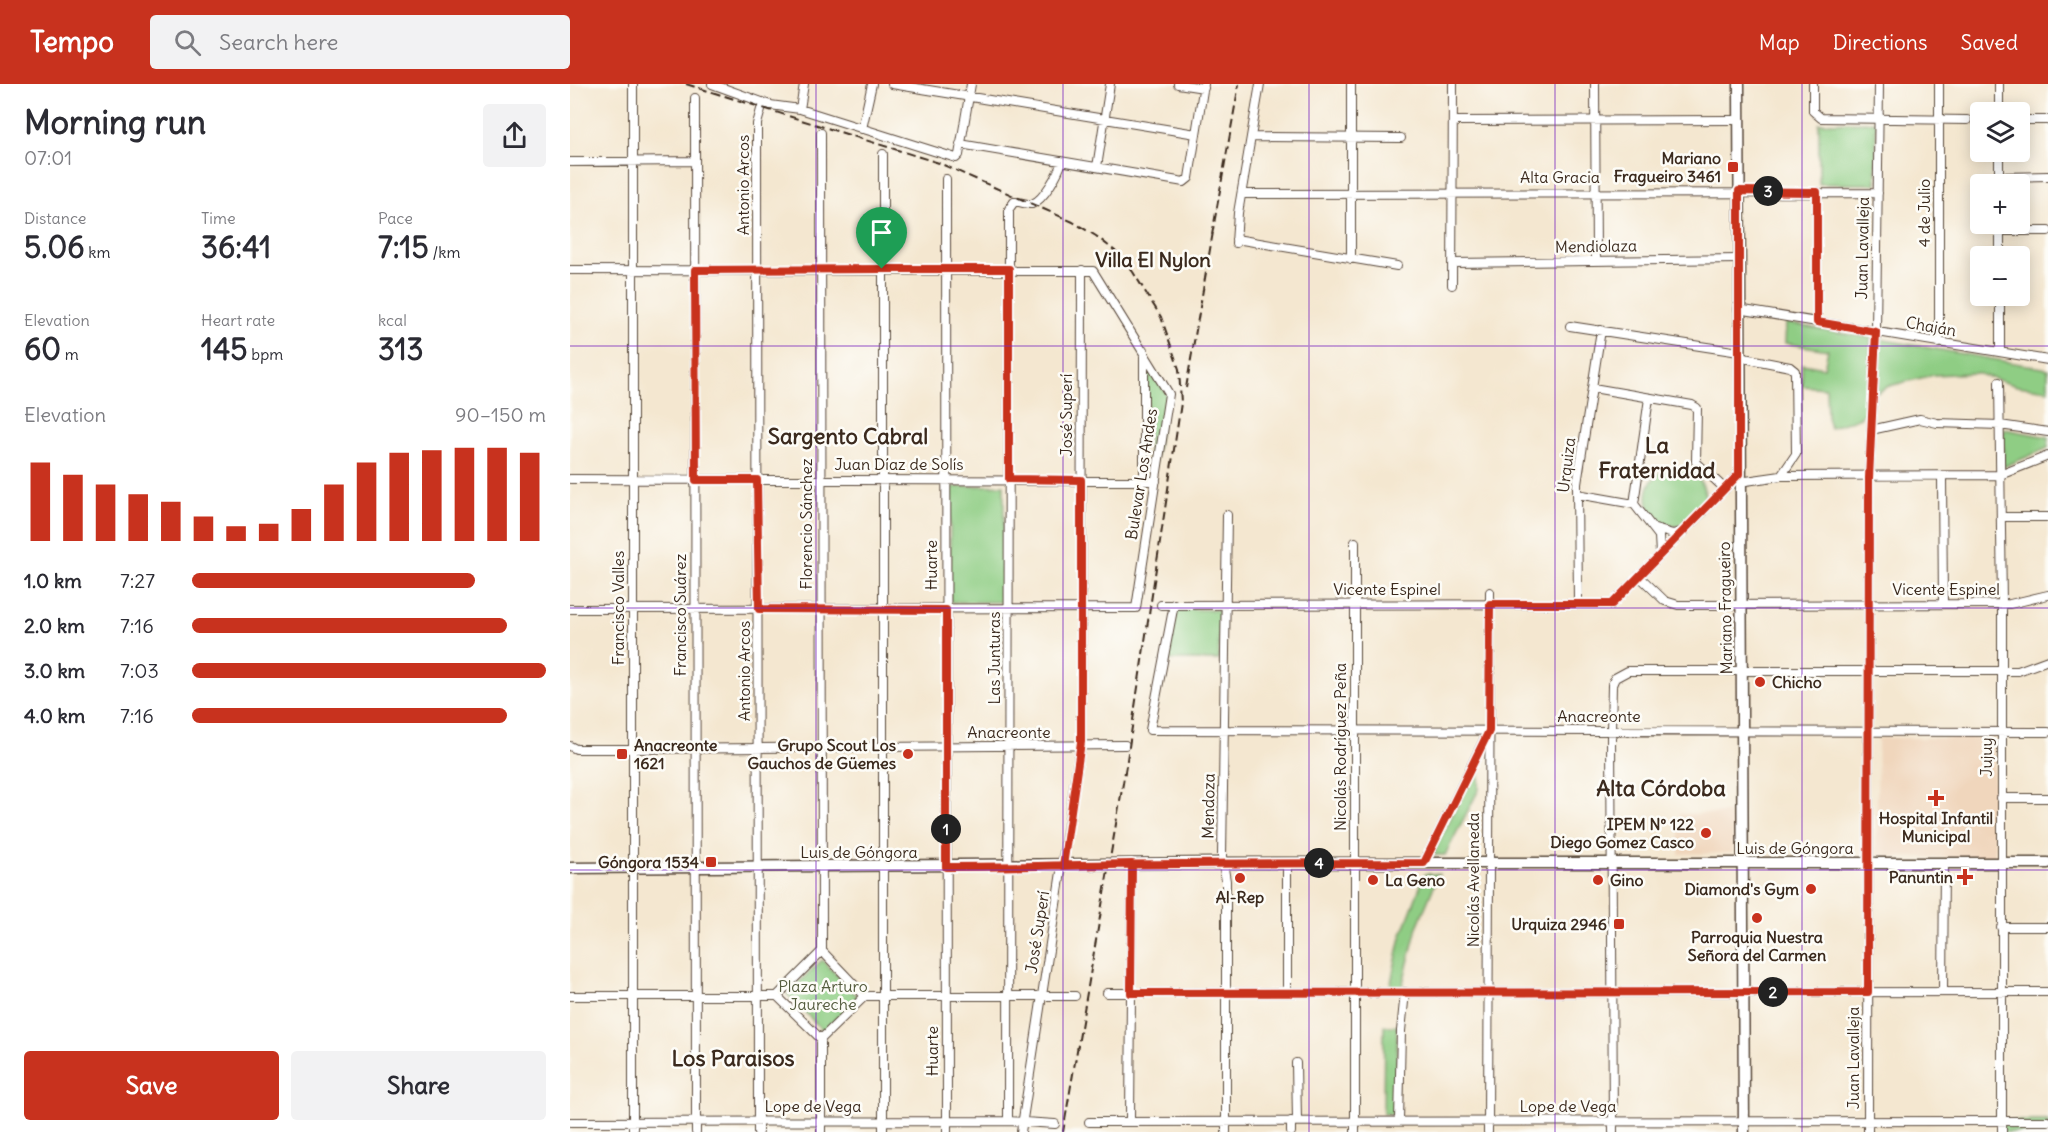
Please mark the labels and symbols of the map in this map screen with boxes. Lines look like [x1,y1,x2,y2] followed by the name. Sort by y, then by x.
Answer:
[733,135,753,235] street label: Antonio Arcos
[1614,148,1721,187] place label: Mariano Fragueiro 3461
[1726,160,1740,174] marker: Mariano Fragueiro 3461
[1520,167,1600,187] street label: Alta Gracia
[1753,176,1783,206] pin: 3
[1914,179,1934,247] street label: 4 de Julio
[1851,197,1873,299] street label: Juan Lavalleja
[856,207,907,269] pin
[1555,235,1637,257] street label: Mendiolaza
[1095,247,1211,272] district label: Villa El Nylon
[1904,312,1958,340] street label: Chaján
[1056,373,1076,456] street label: José Superí
[1121,407,1161,541] street label: Bulevar Los Andes
[768,422,928,450] district label: Sargento Cabral
[1599,431,1715,484] district label: La Fraternidad
[1553,436,1579,494] street label: Urquiza
[834,454,964,474] street label: Juan Díaz de Solís
[796,458,816,590] street label: Florencio Sánchez
[921,540,941,590] street label: Huarte
[1714,541,1736,675] street label: Mariano Fragueiro
[608,551,628,665] street label: Francisco Valles
[670,553,690,676] street label: Francisco Suárez
[1333,579,1441,599] street label: Vicente Espinel
[1892,579,2000,599] street label: Vicente Espinel
[984,612,1004,704] street label: Las Junturas
[734,621,754,721] street label: Antonio Arcos
[1330,663,1350,831] street label: Nicolás Rodríguez Peña
[1772,672,1822,692] place label: Chicho
[1753,675,1767,689] marker: Chicho
[1557,706,1641,726] street label: Anacreonte
[967,722,1051,742] street label: Anacreonte
[634,735,718,773] place label: Anacreonte 1621
[748,735,896,773] place label: Grupo Scout Los Gauchos de Güemes
[1976,737,1996,777] street label: Jujuy
[615,747,629,761] marker: Anacreonte 1621
[901,747,915,761] marker: Grupo Scout Los Gauchos de Güemes
[1197,773,1219,839] street label: Mendoza
[1596,774,1726,802] district label: Alta Córdoba
[1927,789,1945,807] marker: Hospital Infantil Municipal
[1879,808,1993,847] place label: Hospital Infantil Municipal
[1463,813,1483,947] street label: Nicolás Avellaneda
[931,814,961,844] pin: 1
[1550,814,1694,853] place label: IPEM Nº 122 Diego Gomez Casco
[1699,826,1713,840] marker: IPEM Nº 122 Diego Gomez Casco
[1736,838,1854,858] street label: Luis de Góngora
[800,842,918,862] street label: Luis de Góngora
[1304,848,1334,878] pin: 4
[598,852,699,873] place label: Góngora 1534
[704,855,718,869] marker: Góngora 1534
[1889,867,1953,887] place label: Panuntin
[1385,870,1445,890] place label: La Geno
[1610,870,1643,890] place label: Gino
[1958,870,1972,884] marker: Panuntin
[1233,871,1247,885] marker: Al-Rep
[1366,873,1380,887] marker: La Geno
[1591,873,1605,887] marker: Gino
[1684,879,1799,900] place label: Diamond's Gym
[1804,882,1818,896] marker: Diamond's Gym
[1216,887,1264,908] place label: Al-Rep
[1021,889,1053,975] street label: José Superí
[1750,911,1764,925] marker: Parroquia Nuestra Señora del Carmen
[1511,914,1607,935] place label: Urquiza 2946
[1612,917,1626,931] marker: Urquiza 2946
[1688,927,1826,965] place label: Parroquia Nuestra Señora del Carmen
[778,976,868,1014] park label: Plaza Arturo Jaureche
[1758,977,1788,1007] pin: 2
[1843,1007,1863,1109] street label: Juan Lavalleja
[922,1026,942,1076] street label: Huarte
[671,1044,795,1072] district label: Los Paraisos
[765,1096,861,1116] street label: Lope de Vega
[1520,1096,1616,1116] street label: Lope de Vega

